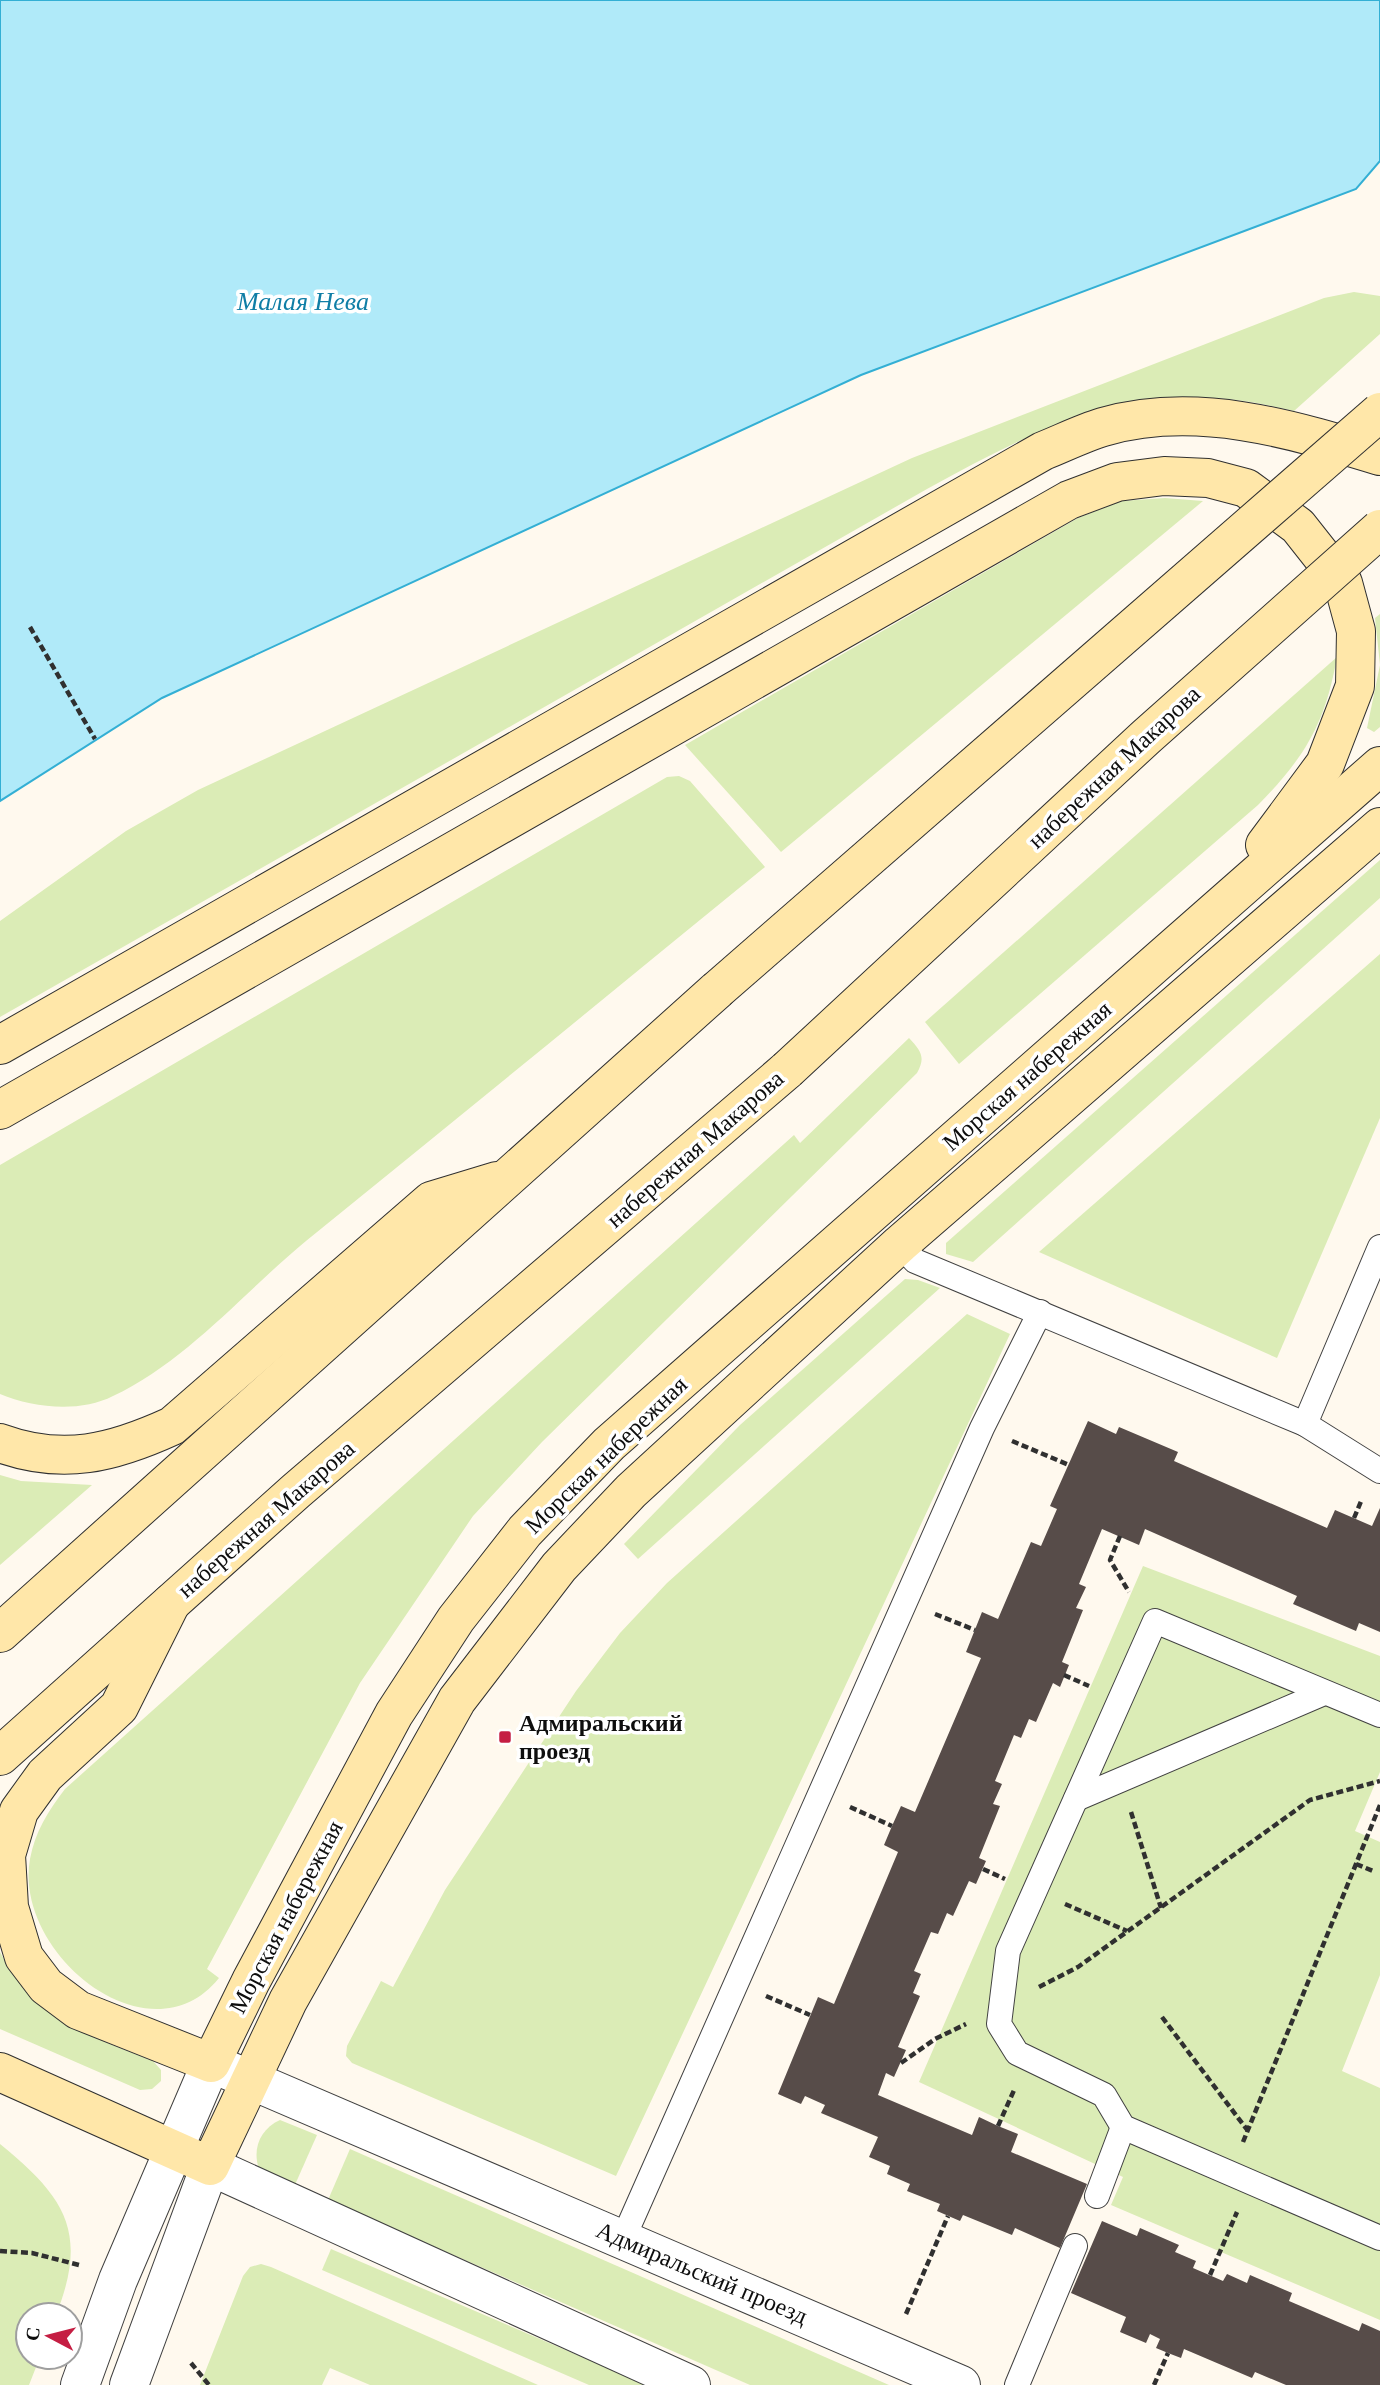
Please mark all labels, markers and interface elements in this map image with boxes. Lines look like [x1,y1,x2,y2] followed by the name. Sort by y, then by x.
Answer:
[236,287,369,316] water label: Малая Нева
[1023,680,1206,853] street label: набережная Макарова
[938,996,1116,1156] street label: Морская набережная
[601,1065,789,1233] street label: набережная Макарова
[520,1371,692,1539] street label: Морская набережная
[172,1435,360,1603] street label: набережная Макарова
[519,1710,683,1764] place label: Адмиральский проезд
[497,1729,513,1745] marker: Адмиральский проезд
[224,1816,348,2018] street label: Морская набережная
[593,2217,811,2329] street label: Адмиральский проезд
[14,2301,84,2371] north arrow
[21,2326,44,2342] text: С

